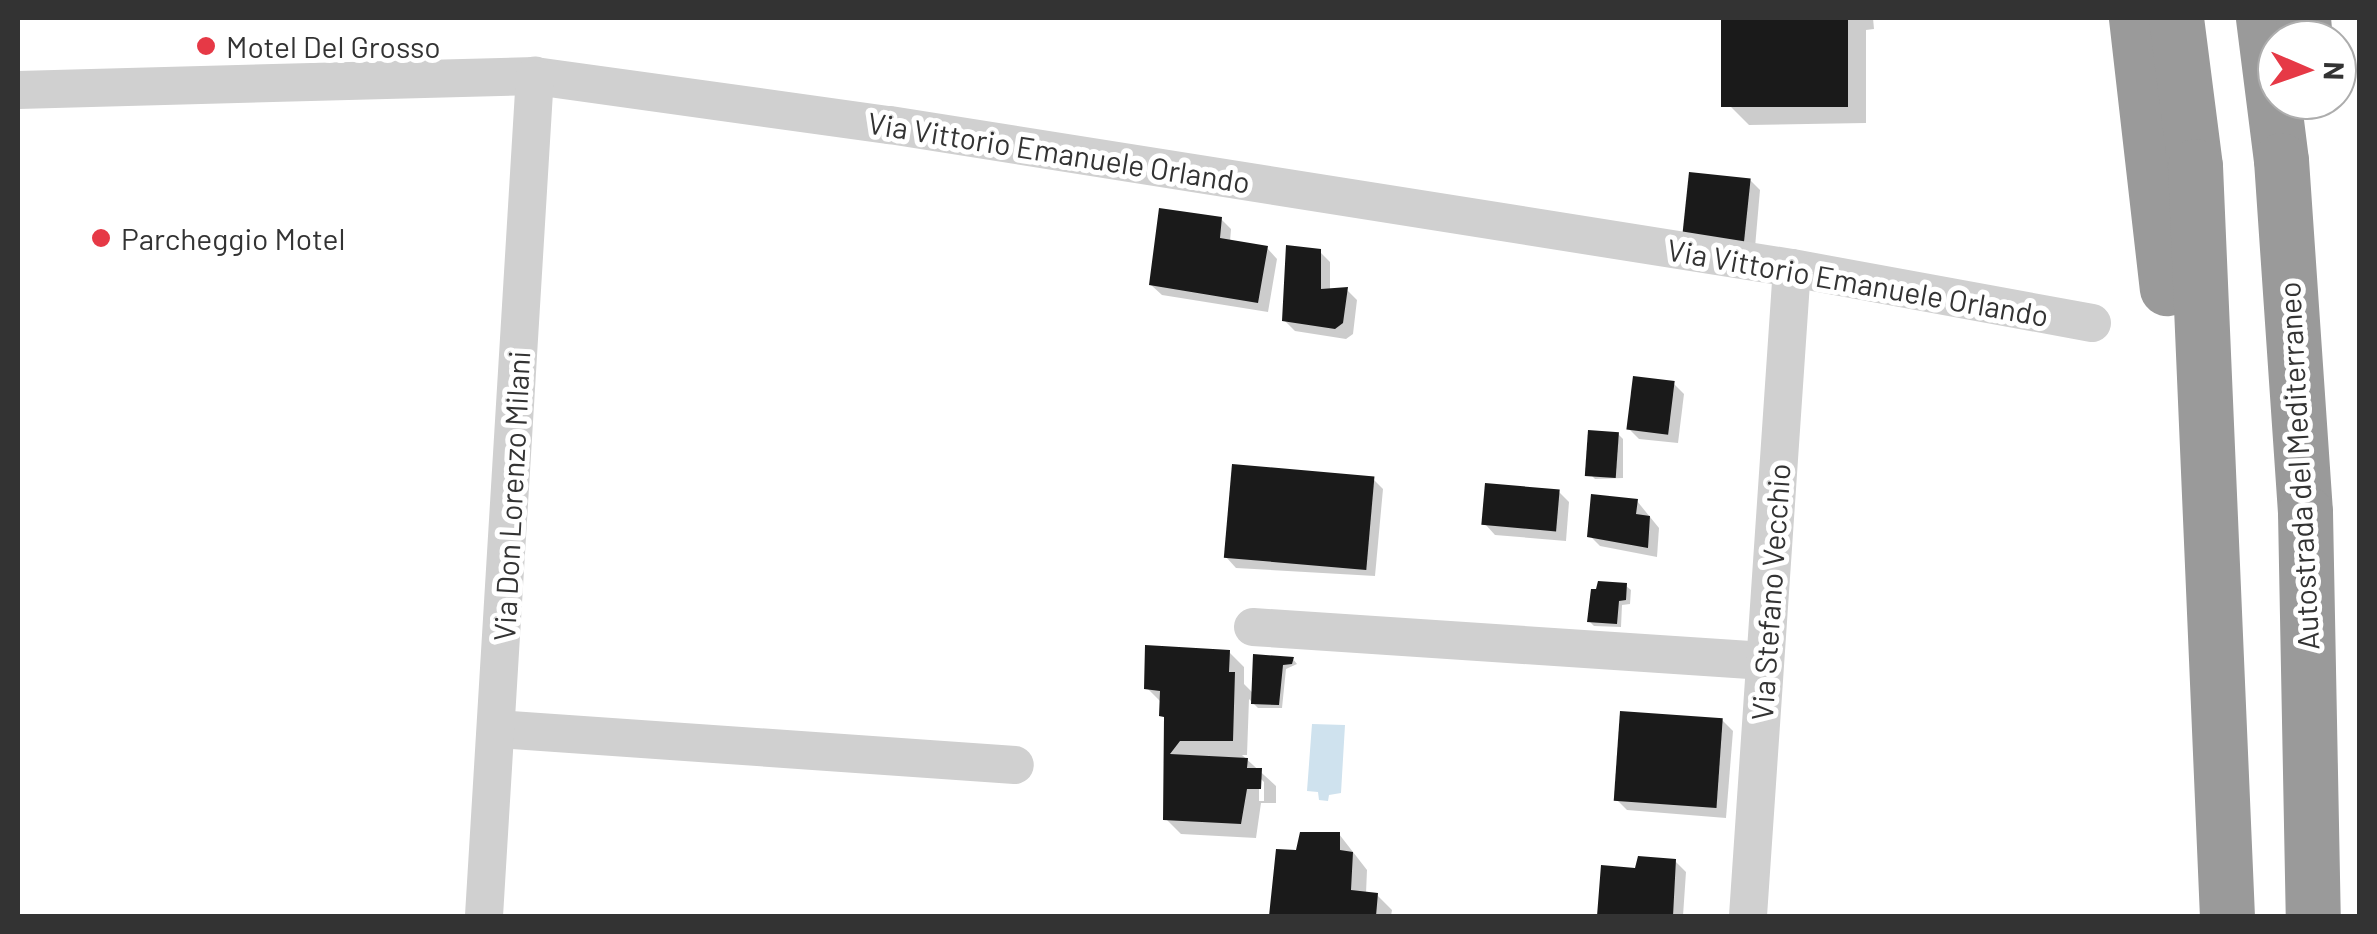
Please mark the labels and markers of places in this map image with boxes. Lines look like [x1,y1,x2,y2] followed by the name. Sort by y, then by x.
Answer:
[226,28,441,64] place label: Motel Del Grosso
[195,35,217,57] marker: Motel Del Grosso
[121,220,345,256] place label: Parcheggio Motel
[90,227,112,249] marker: Parcheggio Motel

